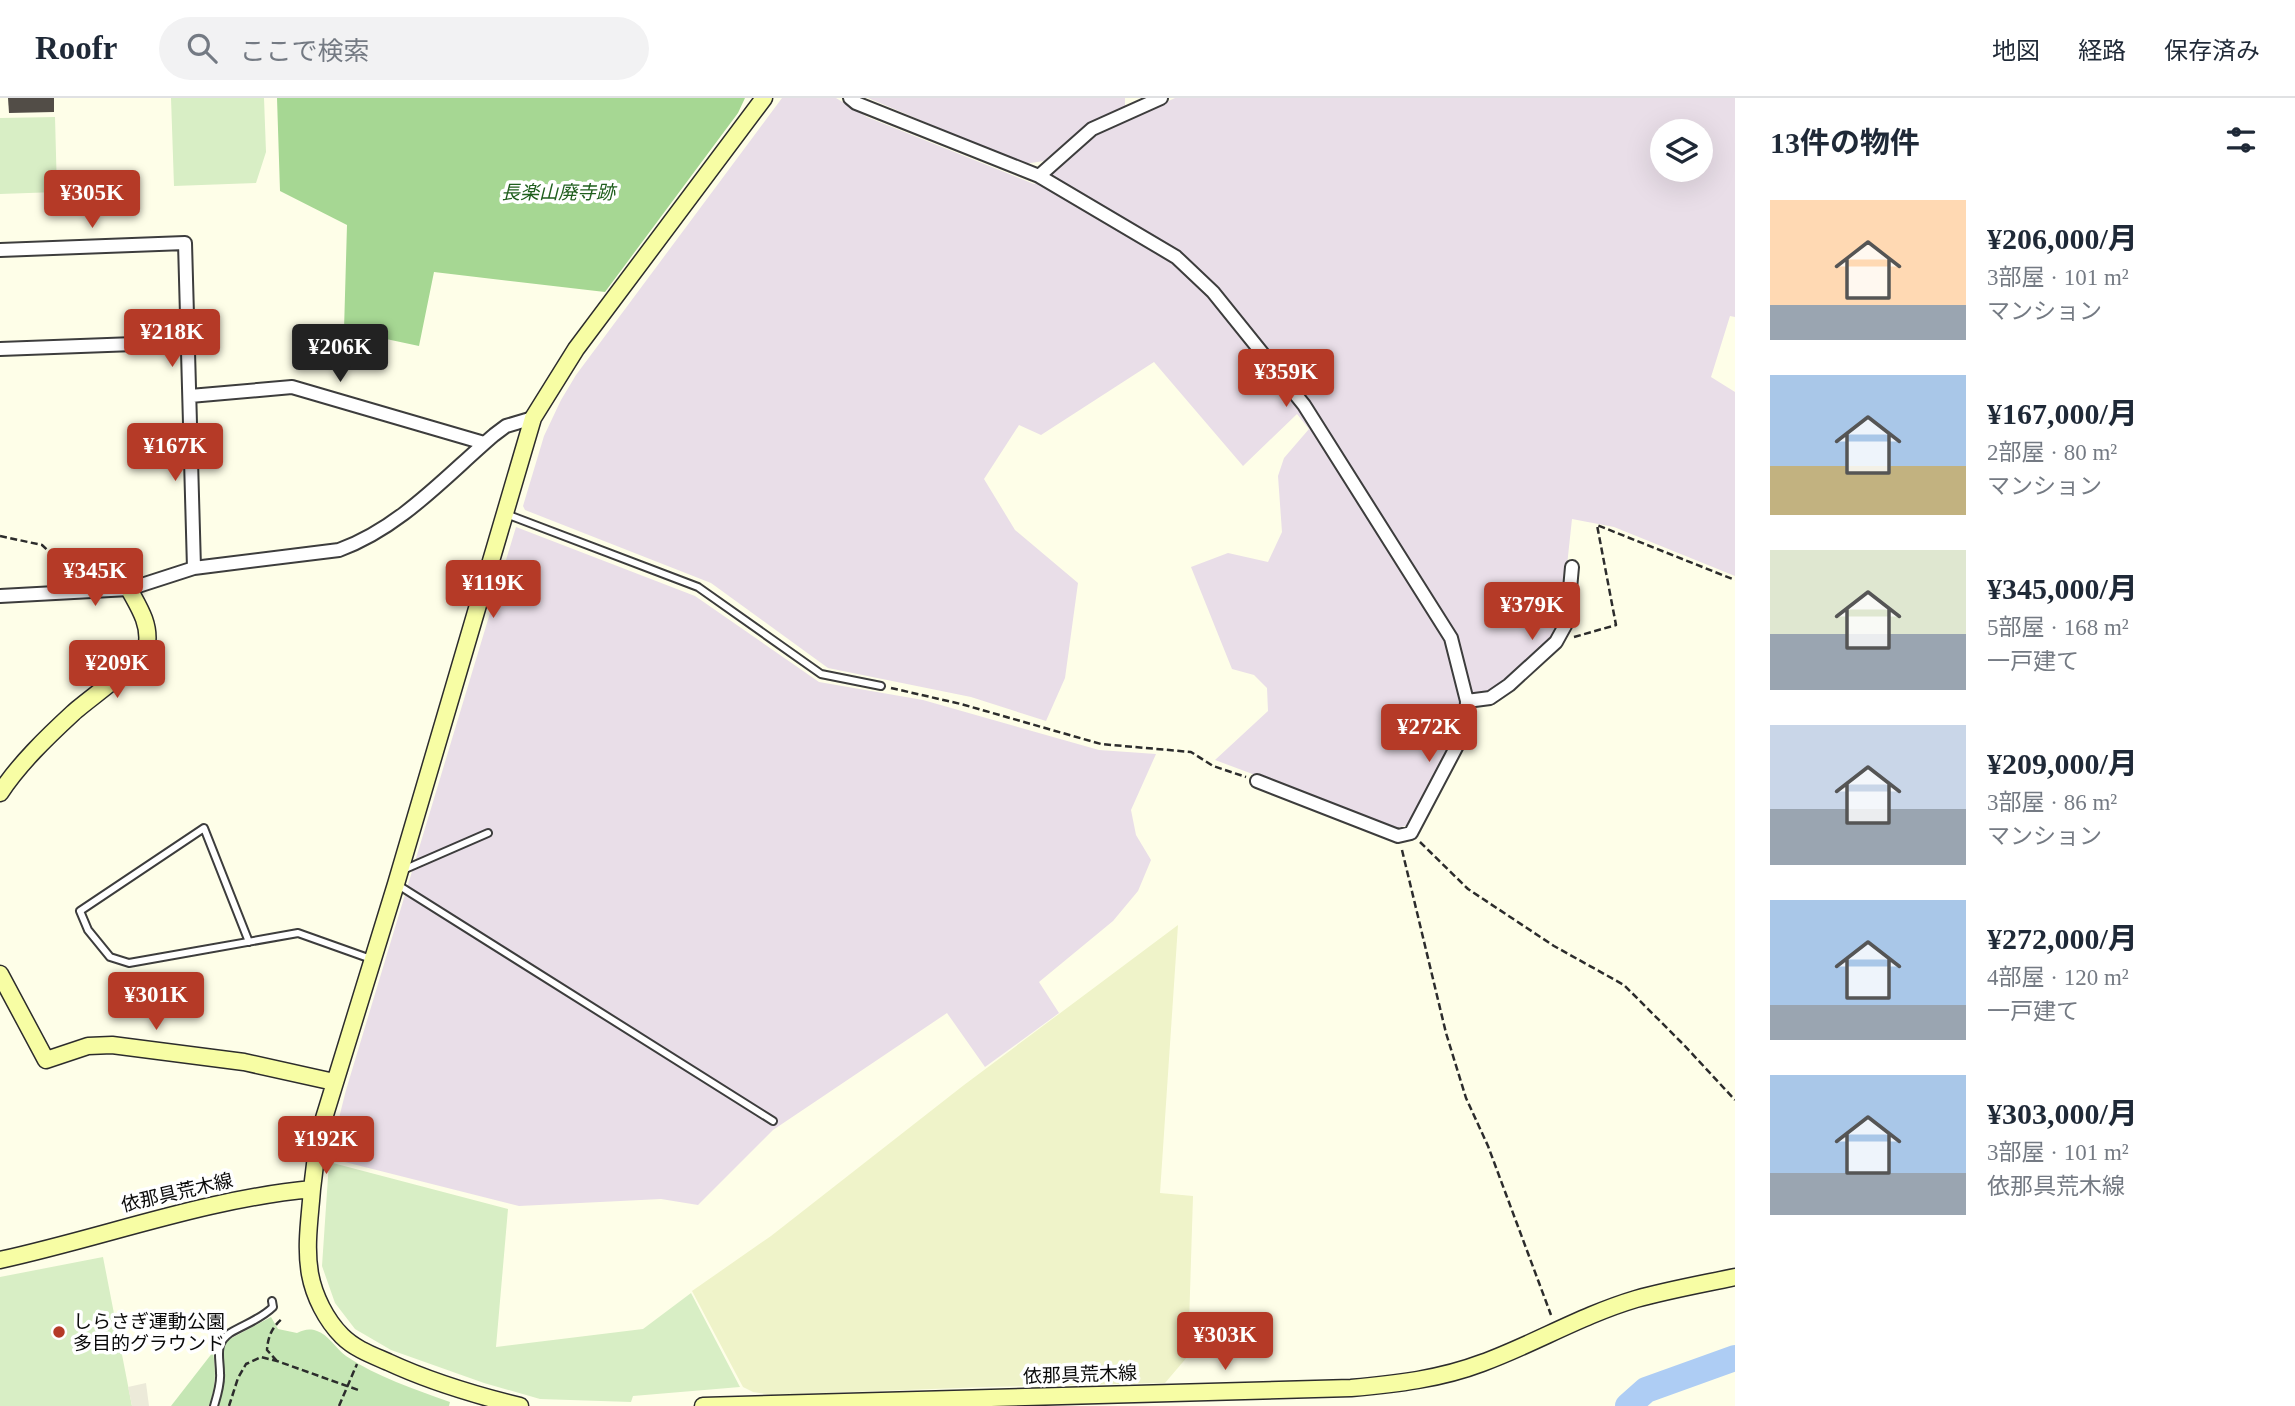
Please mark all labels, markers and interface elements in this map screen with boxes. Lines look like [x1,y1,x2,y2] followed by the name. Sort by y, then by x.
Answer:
[159,17,649,80] search box
[183,29,221,67] icon: search
[35,30,117,66] text: Roofr
[239,37,369,66] text: ここで検索
[1992,38,2040,64] text: 地図
[2078,38,2126,64] text: 経路
[2164,38,2260,64] text: 保存済み
[1650,119,1713,182] map controls
[1650,119,1713,182] button: layers
[2222,121,2260,159] icon: filters
[1770,126,1920,159] text: 13件の物件
[43,170,141,230] pin: ¥305K
[60,180,124,205] text: ¥305K
[501,182,618,203] park label: 長楽山廃寺跡
[1987,222,2138,255] text: ¥206,000/月
[1826,228,1910,312] icon: home
[1987,265,2129,290] text: 3部屋 · 101 m²
[1987,299,2102,324] text: マンション
[123,310,221,369] pin: ¥218K
[140,319,204,344] text: ¥218K
[291,324,389,384] pin: ¥206K
[308,334,372,359] text: ¥206K
[1237,350,1335,409] pin: ¥359K
[1254,359,1318,384] text: ¥359K
[1987,397,2138,430] text: ¥167,000/月
[1826,403,1910,487] icon: home
[126,424,224,483] pin: ¥167K
[143,433,207,458] text: ¥167K
[1987,440,2117,465] text: 2部屋 · 80 m²
[1987,474,2102,499] text: マンション
[46,548,144,608] pin: ¥345K
[63,558,127,583] text: ¥345K
[444,560,542,620] pin: ¥119K
[462,570,524,595] text: ¥119K
[1987,572,2138,605] text: ¥345,000/月
[1826,578,1910,662] icon: home
[1483,582,1581,642] pin: ¥379K
[1500,592,1564,617] text: ¥379K
[1987,615,2129,640] text: 5部屋 · 168 m²
[68,640,166,700] pin: ¥209K
[1987,649,2079,674] text: 一戸建て
[85,650,149,675] text: ¥209K
[1380,704,1478,764] pin: ¥272K
[1397,714,1461,739] text: ¥272K
[1987,747,2138,780] text: ¥209,000/月
[1826,753,1910,837] icon: home
[1987,790,2117,815] text: 3部屋 · 86 m²
[1987,824,2102,849] text: マンション
[1987,922,2138,955] text: ¥272,000/月
[1826,928,1910,1012] icon: home
[1987,965,2129,990] text: 4部屋 · 120 m²
[107,972,205,1032] pin: ¥301K
[124,982,188,1007] text: ¥301K
[1987,999,2079,1024] text: 一戸建て
[1987,1097,2138,1130] text: ¥303,000/月
[1826,1103,1910,1187] icon: home
[277,1116,375,1176] pin: ¥192K
[294,1126,358,1151] text: ¥192K
[1987,1140,2129,1165] text: 3部屋 · 101 m²
[119,1169,235,1216] street label: 依那具荒木線
[1987,1174,2125,1199] text: 依那具荒木線
[73,1311,225,1354] place label: しらさぎ運動公園 多目的グラウンド
[1176,1312,1274,1372] pin: ¥303K
[1193,1322,1257,1347] text: ¥303K
[51,1324,67,1340] marker: しらさぎ運動公園 多目的グラウンド
[1023,1362,1137,1387] street label: 依那具荒木線

